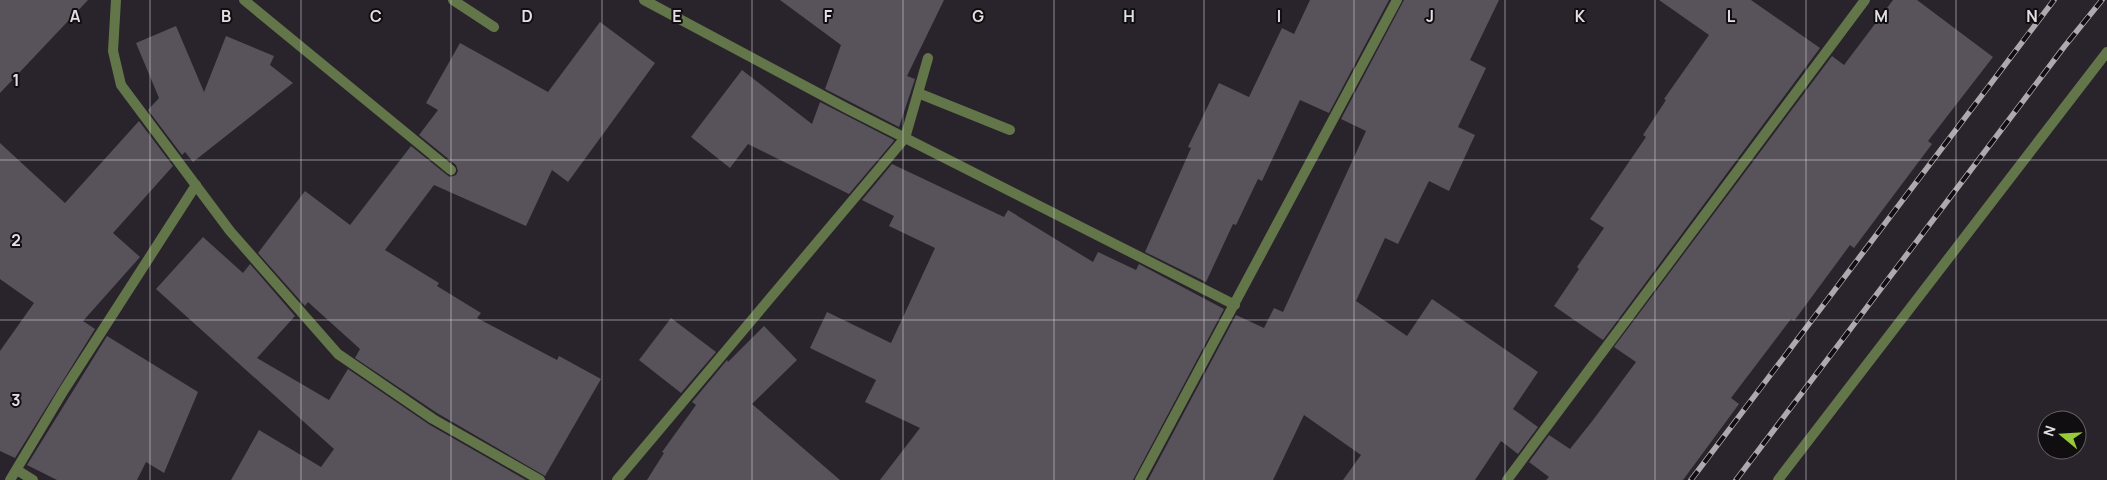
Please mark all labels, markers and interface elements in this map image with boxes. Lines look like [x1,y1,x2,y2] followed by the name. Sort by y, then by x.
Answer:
[70,5,81,27] text: A
[221,5,231,27] text: B
[370,5,382,27] text: C
[521,5,533,27] text: D
[672,5,682,27] text: E
[824,5,833,27] text: F
[972,5,984,27] text: G
[1123,5,1135,27] text: H
[1277,5,1281,27] text: I
[1426,5,1434,27] text: J
[1575,5,1586,27] text: K
[1727,5,1736,27] text: L
[1874,5,1888,27] text: M
[2026,5,2038,27] text: N
[12,69,20,91] text: 1
[11,229,21,251] text: 2
[11,389,21,411] text: 3
[2037,410,2087,460] north arrow
[2039,423,2060,439] text: N

